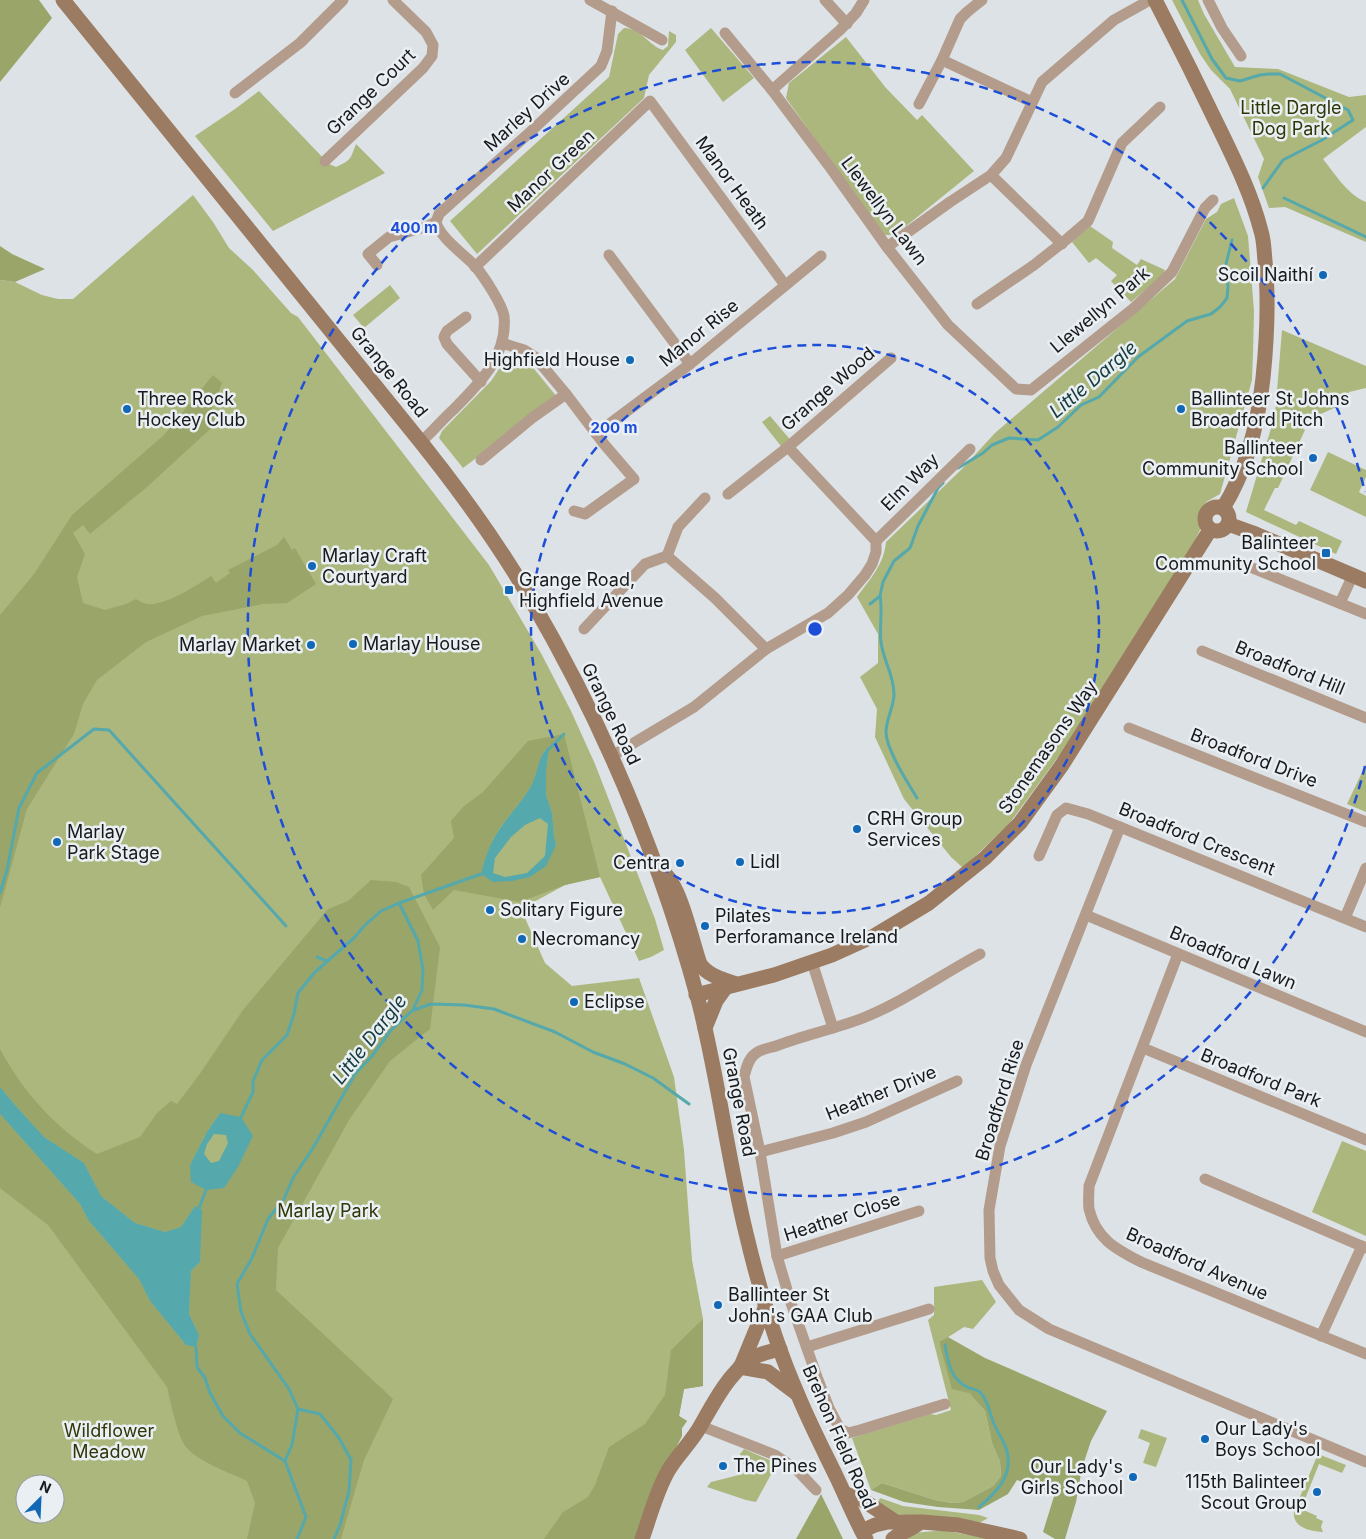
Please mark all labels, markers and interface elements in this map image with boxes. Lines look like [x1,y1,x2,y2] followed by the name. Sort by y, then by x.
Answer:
[322,44,419,139] street label: Grange Court
[480,68,574,155] street label: Marley Drive
[1240,97,1342,139] park label: Little Dargle Dog Park
[503,125,598,216] street label: Manor Green
[691,132,773,234] street label: Manor Heath
[837,153,932,269] street label: Llewellyn Lawn
[390,218,438,237] text: 400 m
[1046,262,1154,357] street label: Llewellyn Park
[1218,264,1314,285] place label: Scoil Naithí
[1317,269,1329,281] marker: Scoil Naithí
[655,294,742,371] street label: Manor Rise
[346,322,432,421] street label: Grange Road
[1045,336,1142,423] water label: Little Dargle
[777,342,879,435] street label: Grange Wood
[484,349,620,370] place label: Highfield House
[624,354,636,366] marker: Highfield House
[137,388,245,430] place label: Three Rock Hockey Club
[1191,388,1349,430] place label: Ballinteer St Johns Broadford Pitch
[121,403,133,415] marker: Three Rock Hockey Club
[1175,403,1187,415] marker: Ballinteer St Johns Broadford Pitch
[591,418,637,437] text: 200 m
[1142,437,1303,479] place label: Ballinteer Community School
[876,448,943,515] street label: Elm Way
[1307,452,1319,464] marker: Ballinteer Community School
[1155,532,1316,574] place label: Balinteer Community School
[322,545,427,587] place label: Marlay Craft Courtyard
[1320,547,1332,559] marker: Balinteer Community School
[306,560,318,572] marker: Marlay Craft Courtyard
[519,569,664,611] place label: Grange Road, Highfield Avenue
[503,584,515,596] marker: Grange Road, Highfield Avenue
[806,620,824,638] centre of rings
[363,633,481,654] place label: Marlay House
[179,634,301,655] place label: Marlay Market
[1232,636,1348,699] street label: Broadford Hill
[347,638,359,650] marker: Marlay House
[305,639,317,651] marker: Marlay Market
[578,659,645,768] street label: Grange Road
[994,676,1101,817] street label: Stonemasons Way
[1188,724,1321,791] street label: Broadford Drive
[1116,798,1279,880] street label: Broadford Crescent
[867,808,963,850] place label: CRH Group Services
[67,821,160,863] place label: Marlay Park Stage
[851,823,863,835] marker: CRH Group Services
[51,836,63,848] marker: Marlay Park Stage
[750,851,780,872] place label: Lidl
[613,852,670,873] place label: Centra
[734,856,746,868] marker: Lidl
[674,857,686,869] marker: Centra
[500,899,623,920] place label: Solitary Figure
[484,904,496,916] marker: Solitary Figure
[715,905,898,947] place label: Pilates Perforamance Ireland
[699,920,711,932] marker: Pilates Perforamance Ireland
[1167,921,1300,994] street label: Broadford Lawn
[532,928,640,949] place label: Necromancy
[516,933,528,945] marker: Necromancy
[327,990,412,1089] water label: Little Dargle
[584,991,645,1012] place label: Eclipse
[568,996,580,1008] marker: Eclipse
[971,1037,1028,1163] street label: Broadford Rise
[1198,1044,1325,1111] street label: Broadford Park
[719,1045,760,1158] street label: Grange Road
[822,1061,939,1124] street label: Heather Drive
[781,1188,903,1245] street label: Heather Close
[277,1200,379,1221] park label: Marlay Park
[1123,1223,1271,1304] street label: Broadford Avenue
[728,1284,873,1326] place label: Ballinteer St John's GAA Club
[712,1299,724,1311] marker: Ballinteer St John's GAA Club
[798,1362,881,1512] street label: Brehon Field Road
[1215,1418,1320,1460] place label: Our Lady's Boys School
[64,1420,155,1462] park label: Wildflower Meadow
[1199,1433,1211,1445] marker: Our Lady's Boys School
[733,1455,817,1476] place label: The Pines
[1021,1456,1123,1498] place label: Our Lady's Girls School
[717,1460,729,1472] marker: The Pines
[1127,1471,1139,1483] marker: Our Lady's Girls School
[1185,1471,1307,1513] place label: 115th Balinteer Scout Group
[15,1474,65,1524] north arrow
[37,1477,54,1497] text: N
[1311,1486,1323,1498] marker: 115th Balinteer Scout Group

